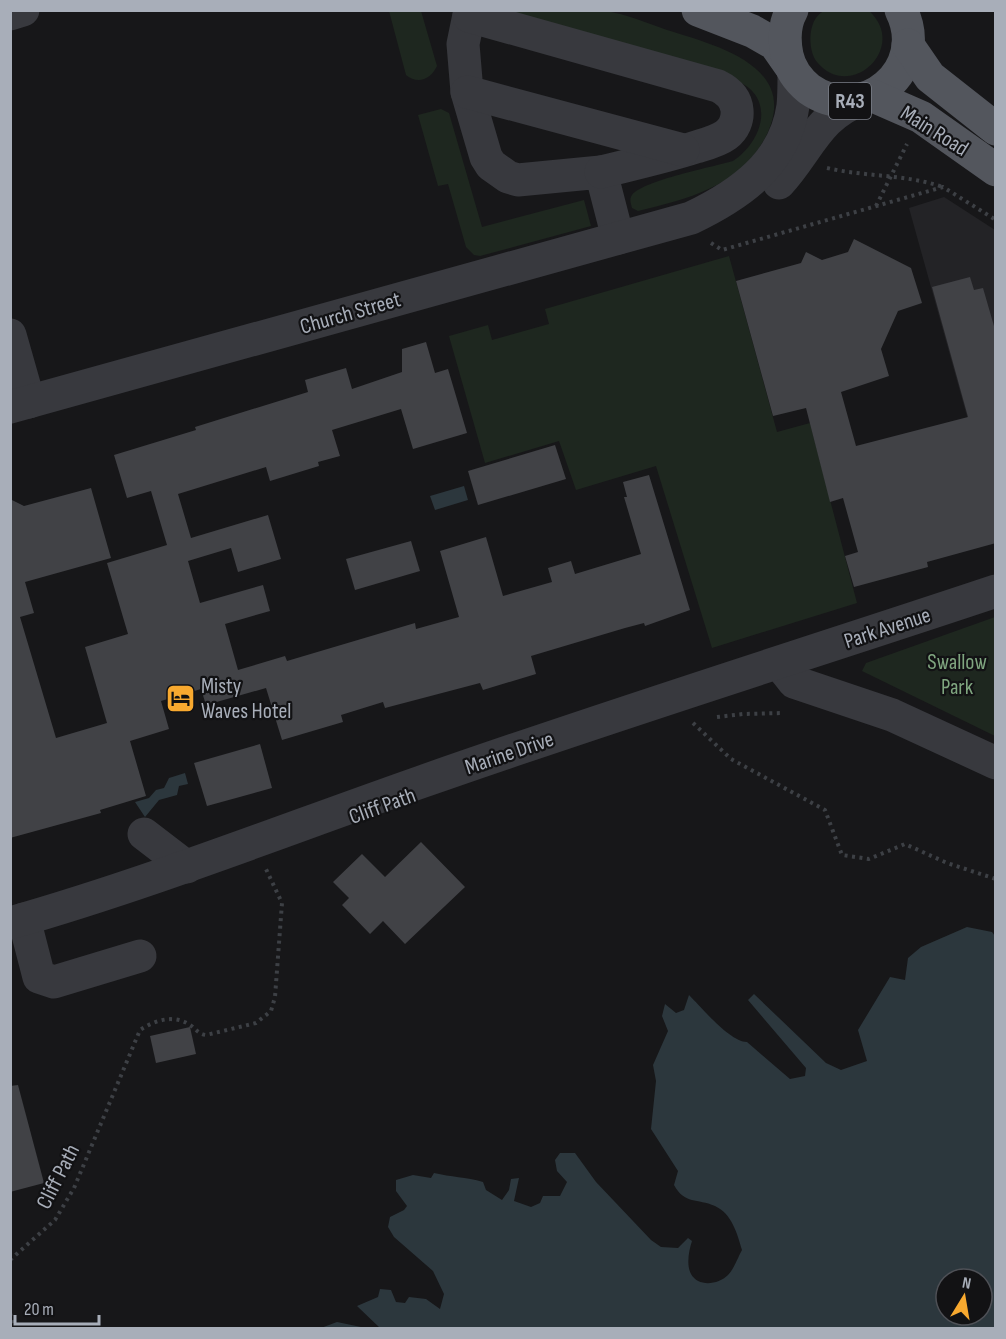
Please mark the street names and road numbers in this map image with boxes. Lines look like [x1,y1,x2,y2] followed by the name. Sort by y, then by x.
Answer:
[829,83,871,119] road number: R43
[895,100,973,163] street label: Main Road
[297,286,404,341] street label: Church Street
[841,602,934,655] street label: Park Avenue
[462,726,557,781] street label: Marine Drive
[345,782,420,831] street label: Cliff Path
[31,1140,86,1214] street label: Cliff Path

